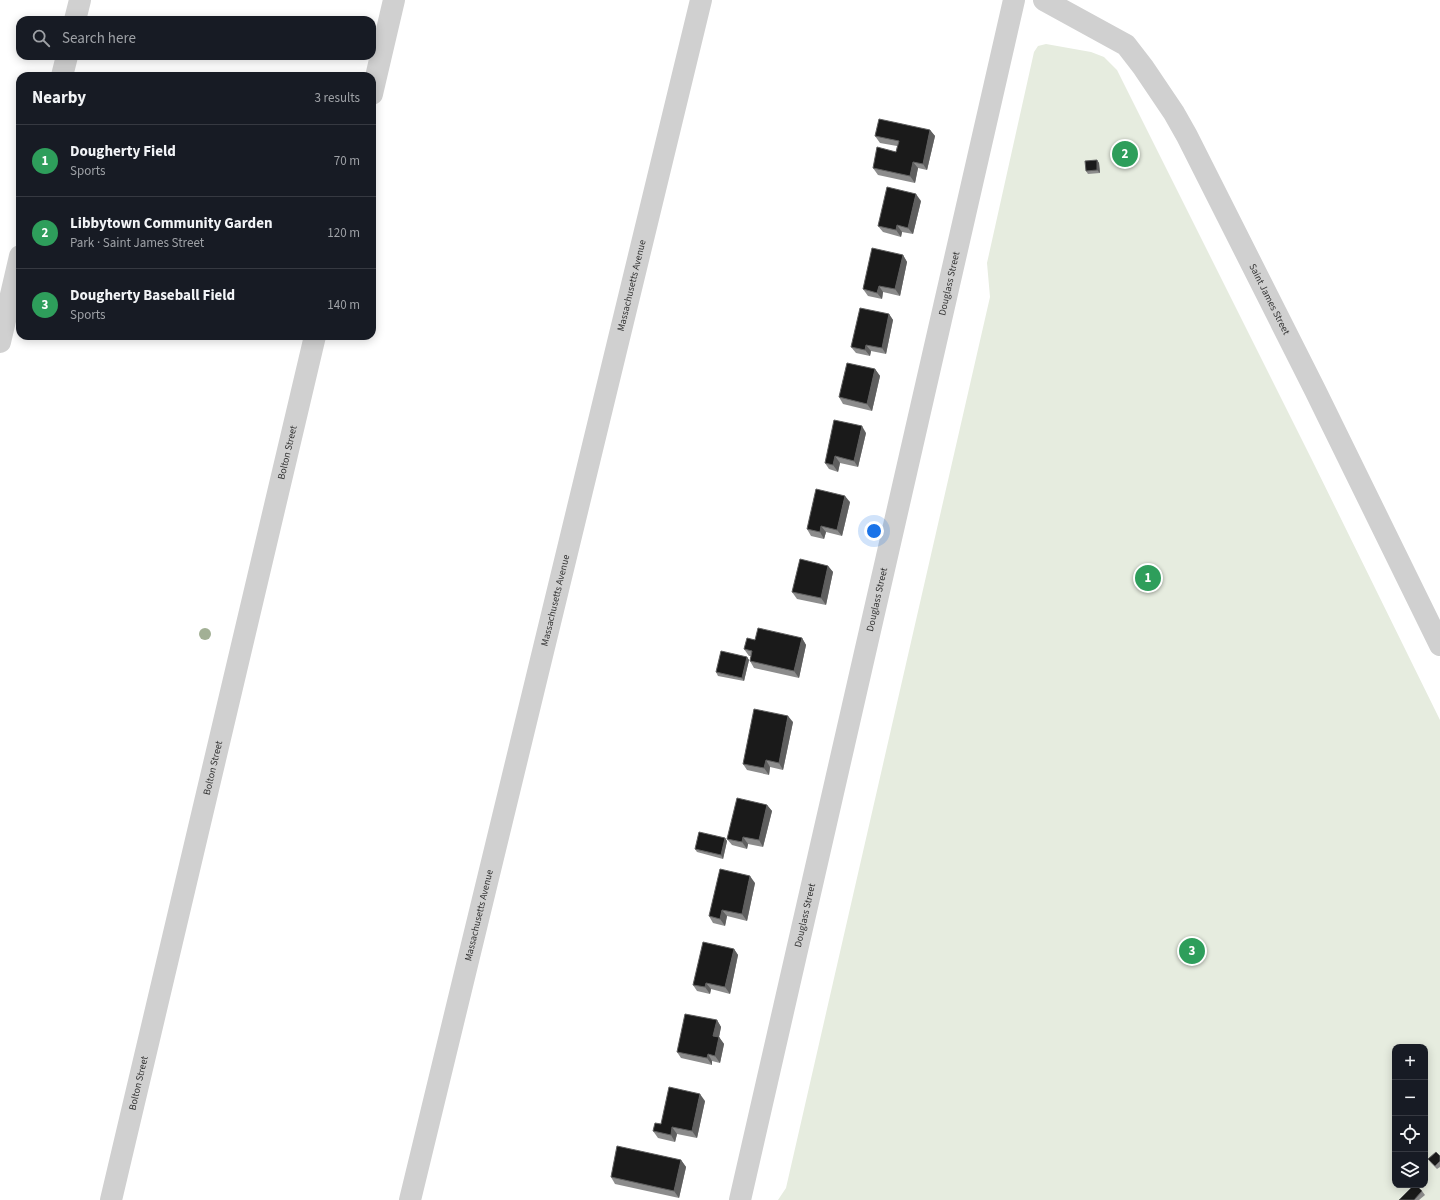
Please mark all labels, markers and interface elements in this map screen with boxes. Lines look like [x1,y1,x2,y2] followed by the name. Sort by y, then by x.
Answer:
[16,16,376,60] search box
[30,27,52,49] icon: search
[62,28,136,49] text: Search here
[32,86,86,110] text: Nearby
[315,89,360,107] text: 3 results
[1112,139,1138,169] pin: 2
[70,141,176,162] text: Dougherty Field
[42,152,48,170] text: 1
[334,152,360,170] text: 70 m
[70,162,105,180] text: Sports
[70,213,273,234] text: Libbytown Community Garden
[42,224,48,242] text: 2
[327,224,360,242] text: 120 m
[70,234,204,252] text: Park · Saint James Street
[614,238,650,333] street label: Massachusetts Avenue
[935,250,963,317] street label: Douglass Street
[1245,261,1293,338] street label: Saint James Street
[70,285,235,306] text: Dougherty Baseball Field
[42,296,48,314] text: 3
[327,296,360,314] text: 140 m
[70,306,105,324] text: Sports
[274,424,301,481] street label: Bolton Street
[864,521,884,541] your location
[538,553,573,648] street label: Massachusetts Avenue
[1135,563,1161,593] pin: 1
[863,566,891,633] street label: Douglass Street
[200,739,226,796] street label: Bolton Street
[461,868,497,963] street label: Massachusetts Avenue
[791,881,819,949] street label: Douglass Street
[1179,936,1205,966] pin: 3
[1392,1044,1428,1188] map controls
[1392,1044,1428,1080] button: +
[125,1054,152,1112] street label: Bolton Street
[1392,1080,1428,1116] button: −
[1392,1116,1428,1152] button: locate
[1392,1152,1428,1188] button: layers

